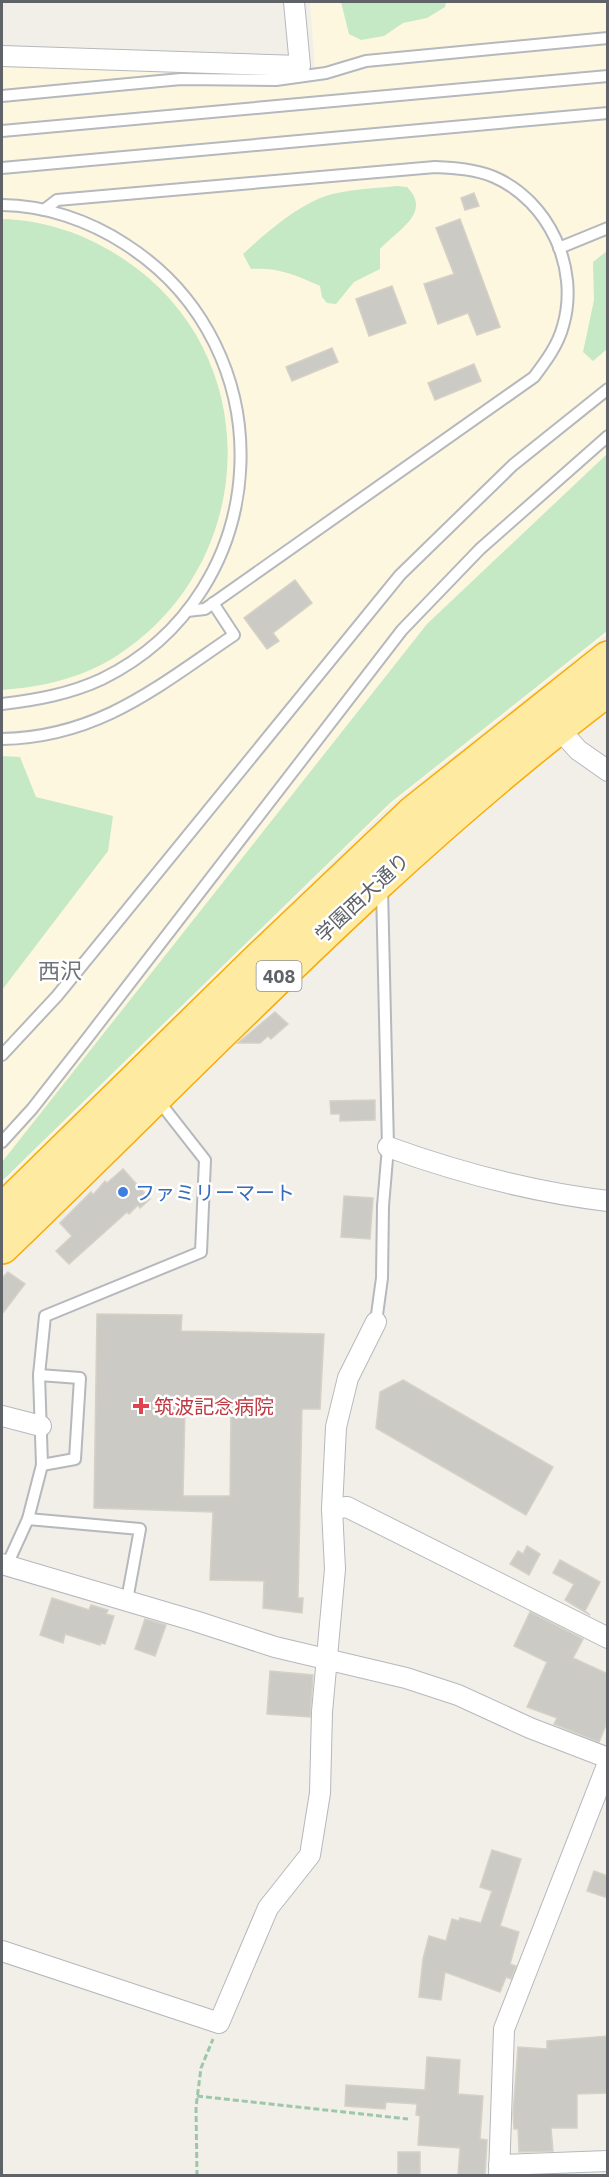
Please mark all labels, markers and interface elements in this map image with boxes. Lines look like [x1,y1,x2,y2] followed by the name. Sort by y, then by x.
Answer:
[309,846,415,948] street label: 学園西大通り
[38,956,82,985] district label: 西沢
[256,961,302,991] road number: 408
[135,1179,295,1206] place label: ファミリーマート
[116,1185,130,1199] marker: ファミリーマート
[154,1393,274,1420] place label: 筑波記念病院
[132,1397,150,1415] marker: 筑波記念病院

